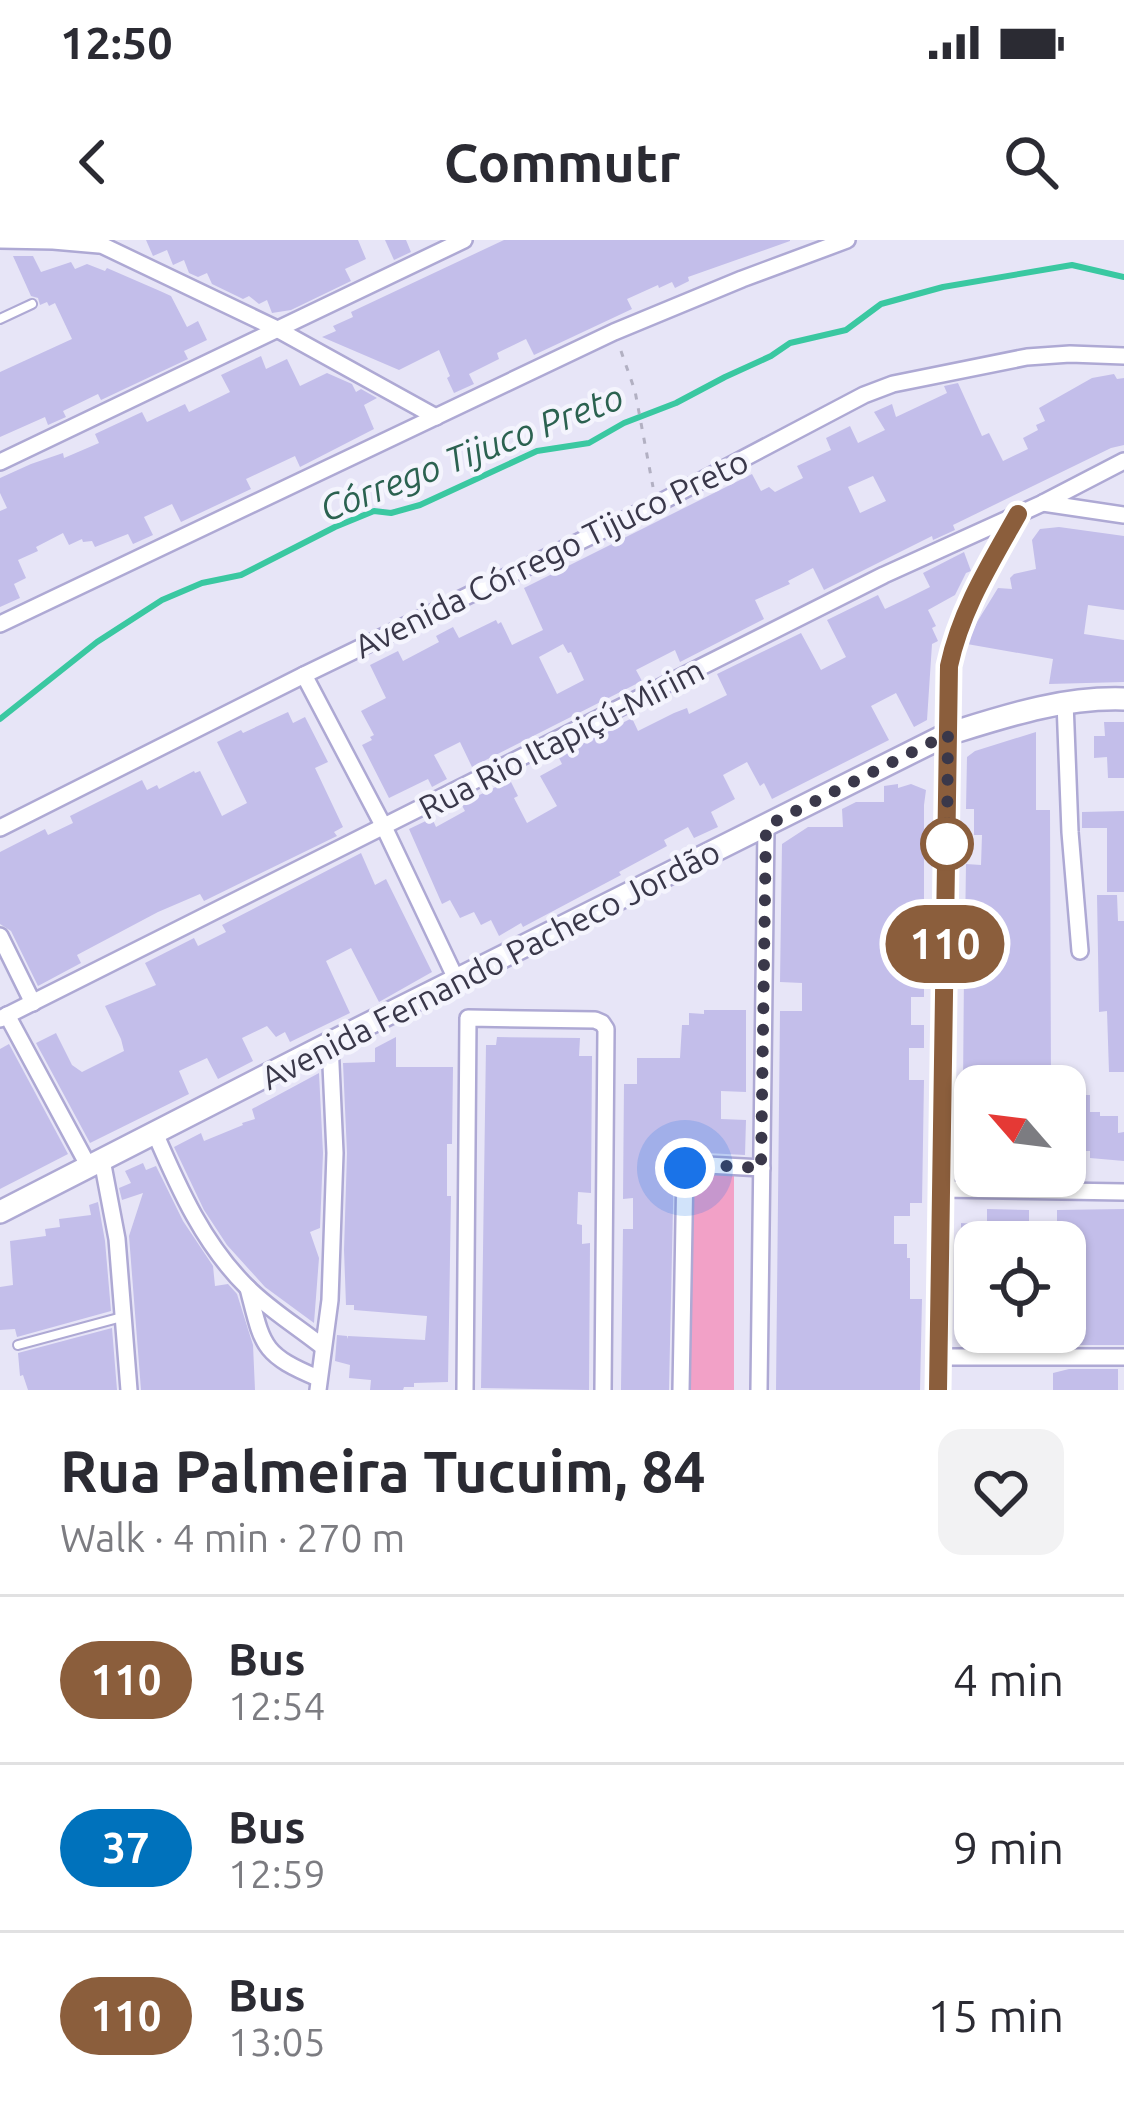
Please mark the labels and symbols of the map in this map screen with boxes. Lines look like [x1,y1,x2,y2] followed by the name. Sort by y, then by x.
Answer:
[314,375,628,529] water label: Córrego Tijuco Preto
[348,441,754,665] street label: Avenida Córrego Tijuco Preto
[413,650,709,826] street label: Rua Rio Itapiçú-Mirim
[922,819,972,869] unlabelled marker
[255,832,725,1096] street label: Avenida Fernando Pacheco Jordão
[876,905,1014,983] line badge: 110
[954,1065,1086,1197] north arrow
[655,1138,715,1198] your location

